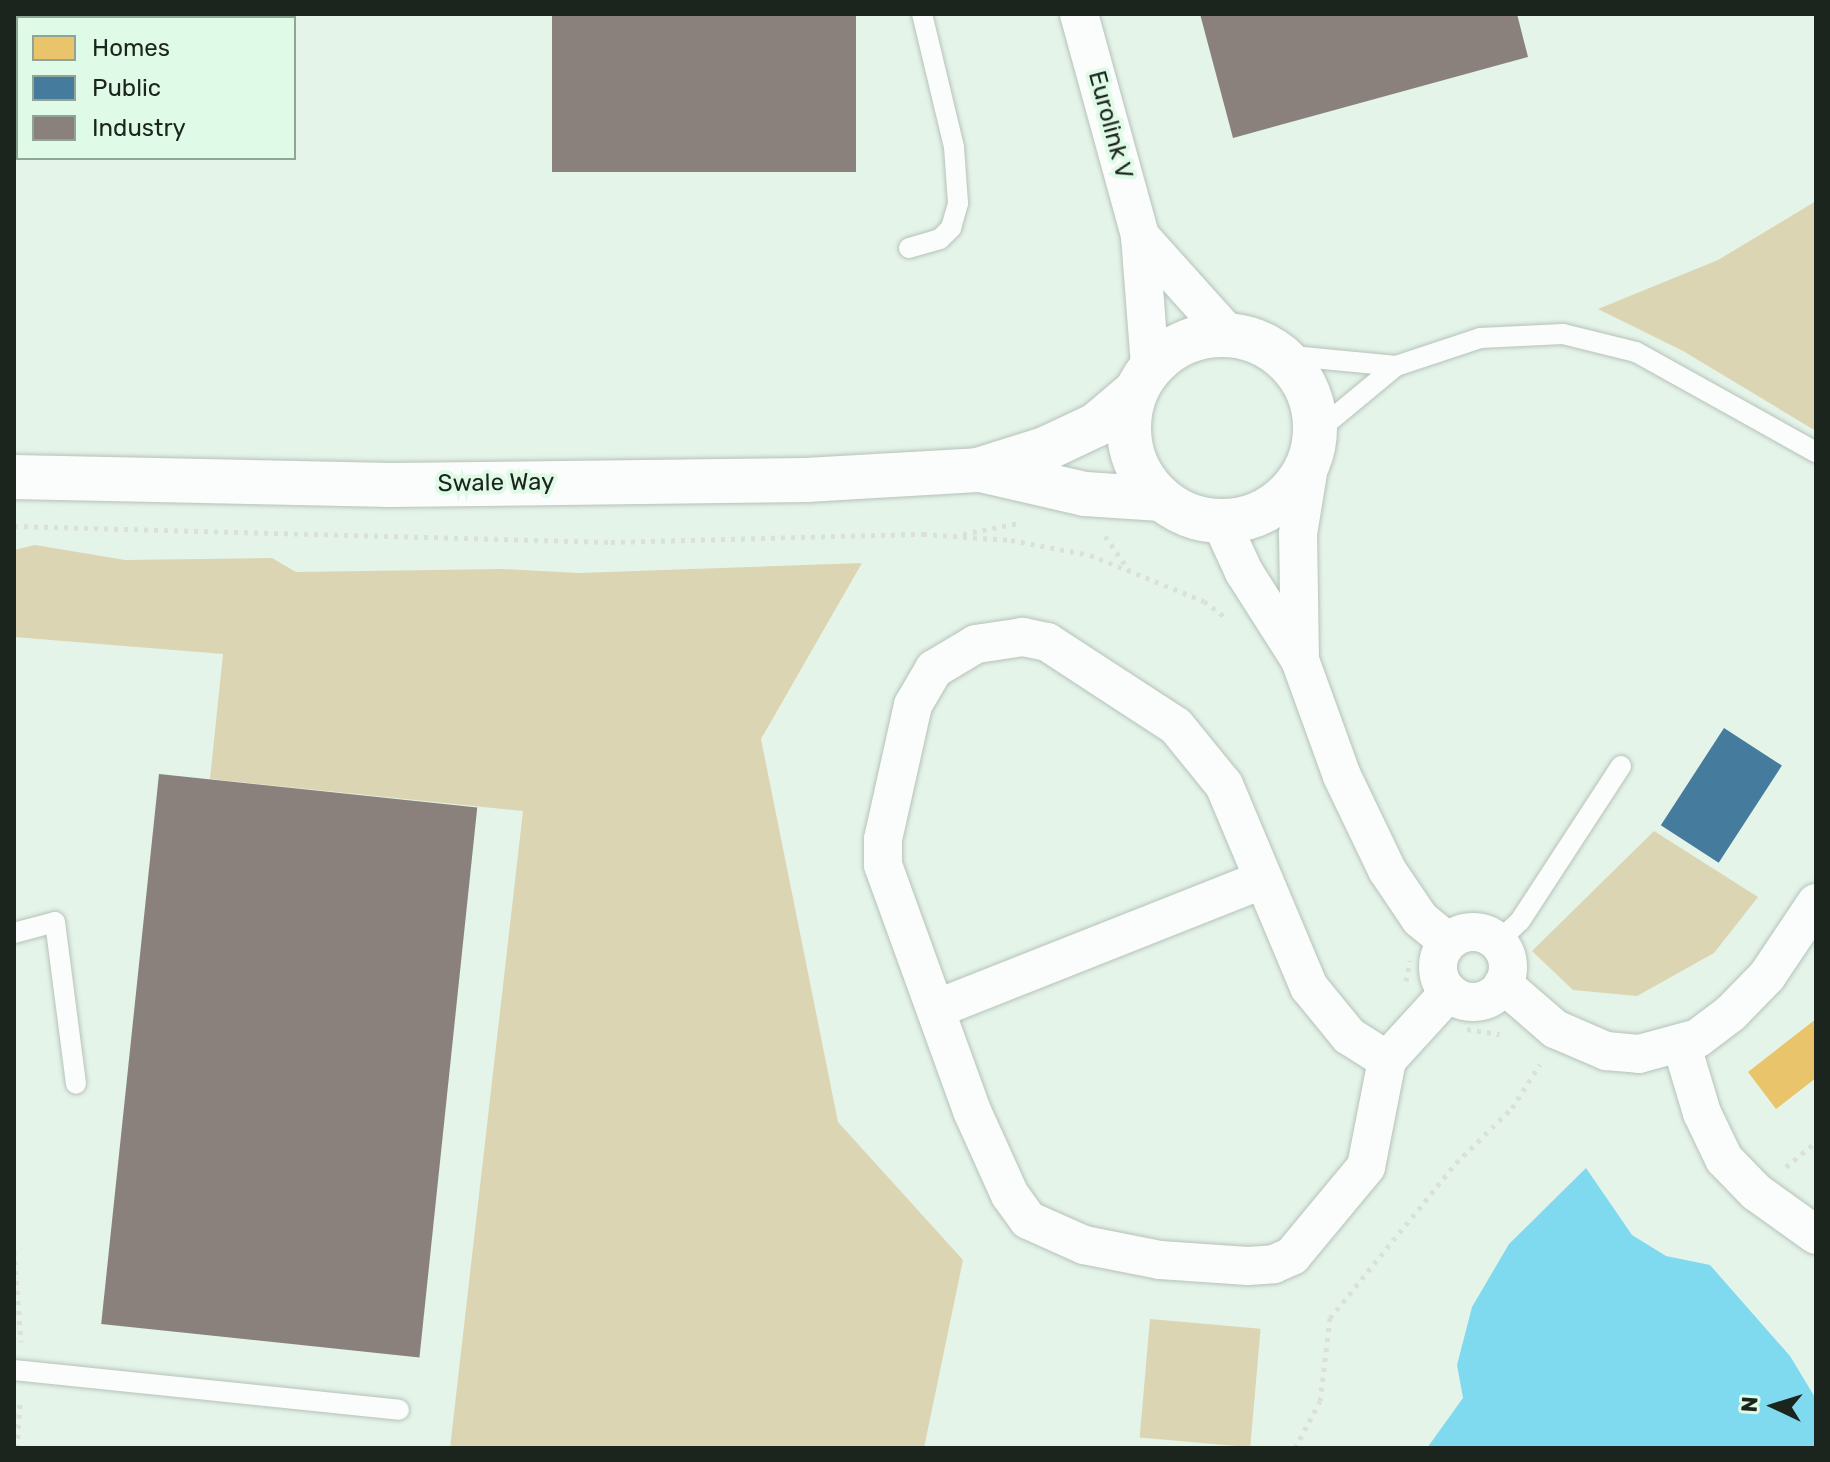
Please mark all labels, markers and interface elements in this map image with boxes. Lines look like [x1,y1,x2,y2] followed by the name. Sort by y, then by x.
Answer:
[16,16,296,160] legend
[92,34,170,62] text: Homes
[1082,67,1138,183] street label: Eurolink V
[92,74,161,102] text: Public
[92,114,186,142] text: Industry
[437,468,555,498] street label: Swale Way
[1734,1366,1814,1446] north arrow
[1736,1395,1764,1413] text: N

